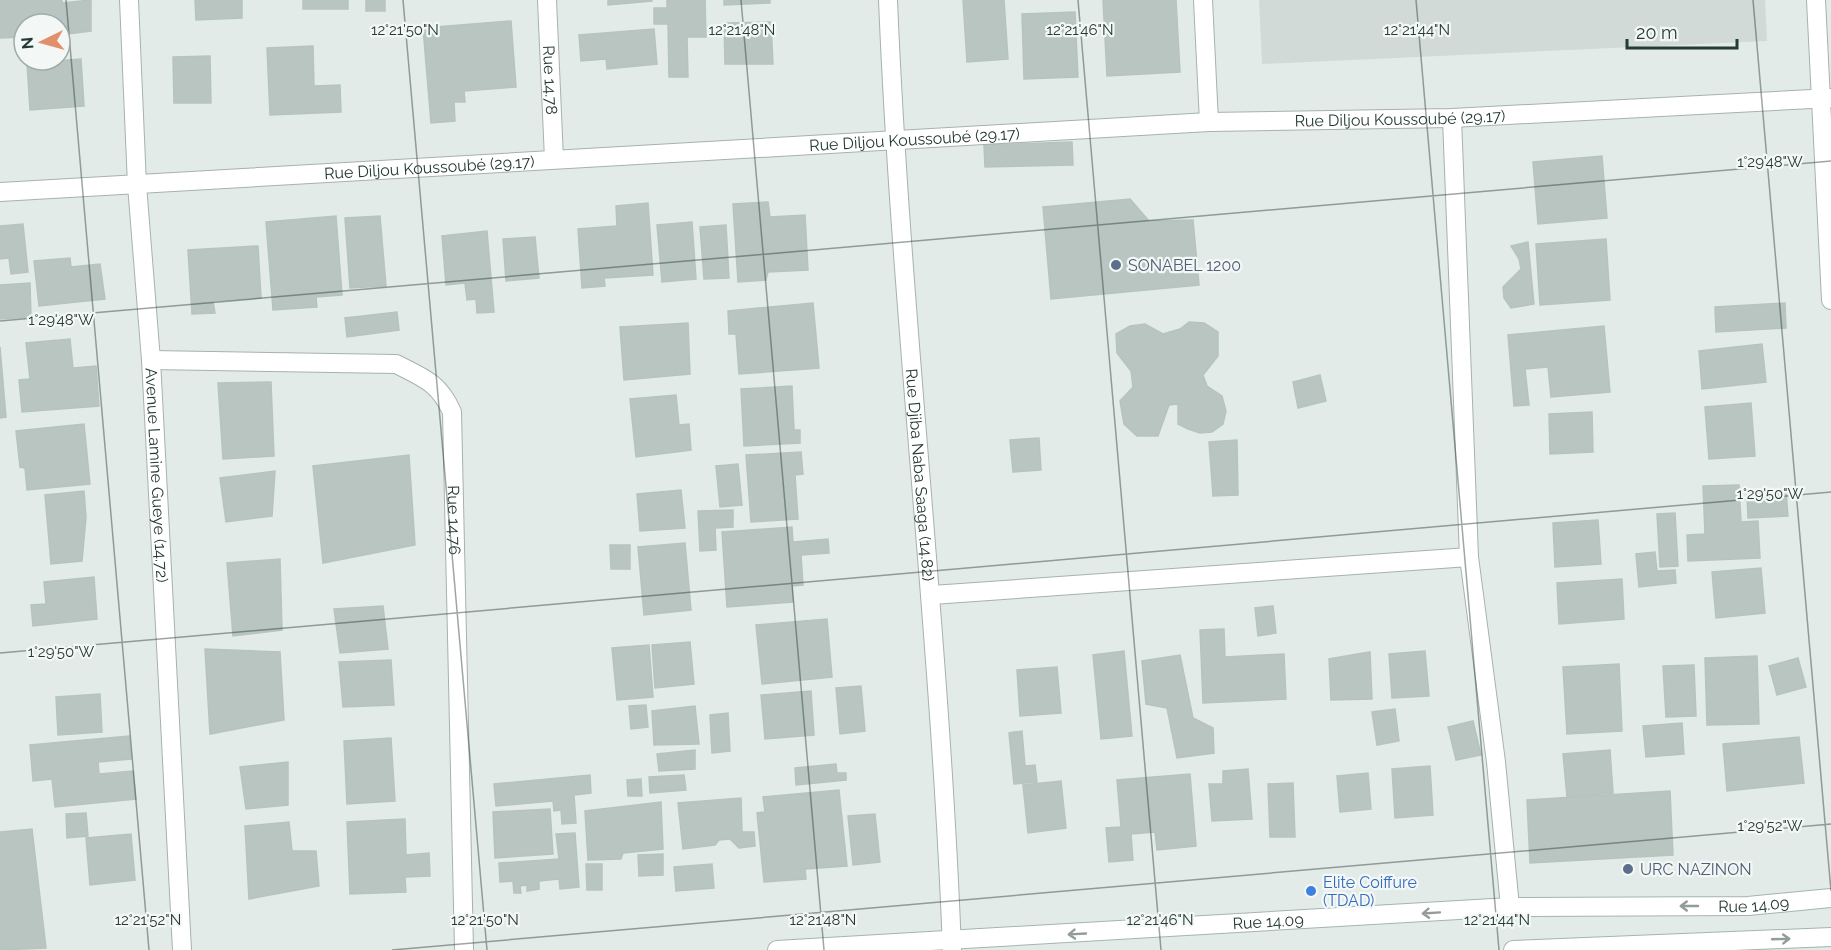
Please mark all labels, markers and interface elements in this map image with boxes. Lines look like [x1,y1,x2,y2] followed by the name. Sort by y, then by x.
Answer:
[12,12,72,72] north arrow
[1627,12,1736,50] scale bar
[371,21,439,39] text: 12°21'50"N
[709,21,775,39] text: 12°21'48"N
[1047,21,1113,39] text: 12°21'46"N
[1384,21,1450,39] text: 12°21'44"N
[1636,22,1678,43] text: 20 m
[18,36,38,50] text: N
[539,45,562,115] street label: Rue 14.78
[1294,106,1506,130] street label: Rue Diljou Koussoubé (29.17)
[809,123,1020,155] street label: Rue Diljou Koussoubé (29.17)
[323,152,535,183] street label: Rue Diljou Koussoubé (29.17)
[1737,153,1803,171] text: 1°29'48"W
[1128,256,1241,275] place label: SONABEL 1200
[1109,258,1123,272] marker: SONABEL 1200
[28,311,94,329] text: 1°29'48"W
[142,367,172,583] street label: Avenue Lamine Gueye (14.72)
[902,368,938,582] street label: Rue Djiba Naba Saaga (14.82)
[444,485,465,555] street label: Rue 14.76
[1737,485,1804,503] text: 1°29'50"W
[28,643,95,661] text: 1°29'50"W
[1737,817,1803,835] text: 1°29'52"W
[1640,860,1752,879] place label: URC NAZINON
[1621,862,1635,876] marker: URC NAZINON
[1323,873,1417,910] place label: Elite Coiffure (TDAD)
[1304,884,1318,898] marker: Elite Coiffure (TDAD)
[1718,893,1790,916] street label: Rue 14.09
[1679,900,1699,912] one-way arrow
[1422,907,1441,918] one-way arrow
[1232,910,1304,933] street label: Rue 14.09
[115,911,181,929] text: 12°21'52"N
[451,911,519,929] text: 12°21'50"N
[790,911,856,929] text: 12°21'48"N
[1127,911,1193,929] text: 12°21'46"N
[1464,911,1530,929] text: 12°21'44"N
[1067,929,1087,940] one-way arrow
[1770,933,1790,945] one-way arrow

